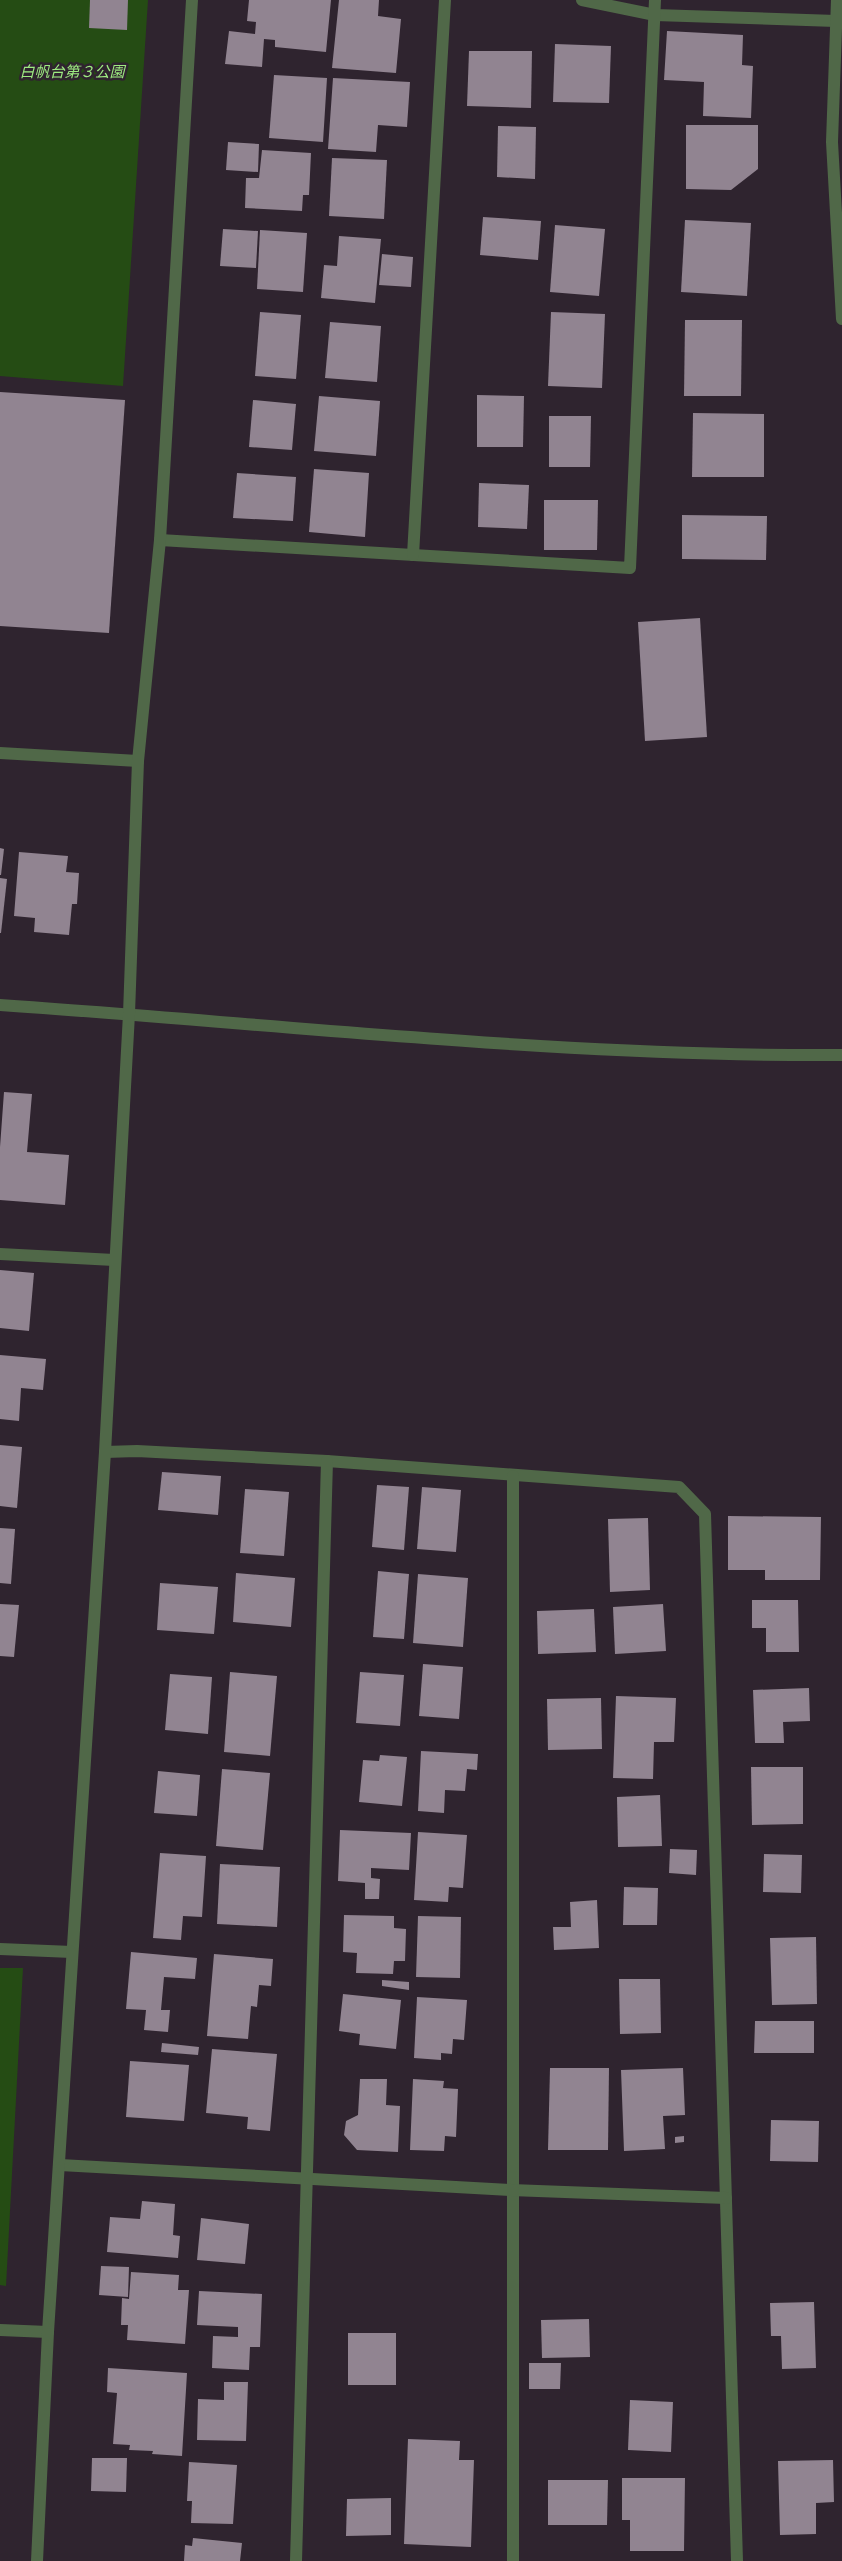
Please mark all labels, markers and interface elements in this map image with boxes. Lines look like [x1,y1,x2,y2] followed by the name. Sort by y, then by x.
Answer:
[19,62,126,81] park label: 白帆台第３公園

